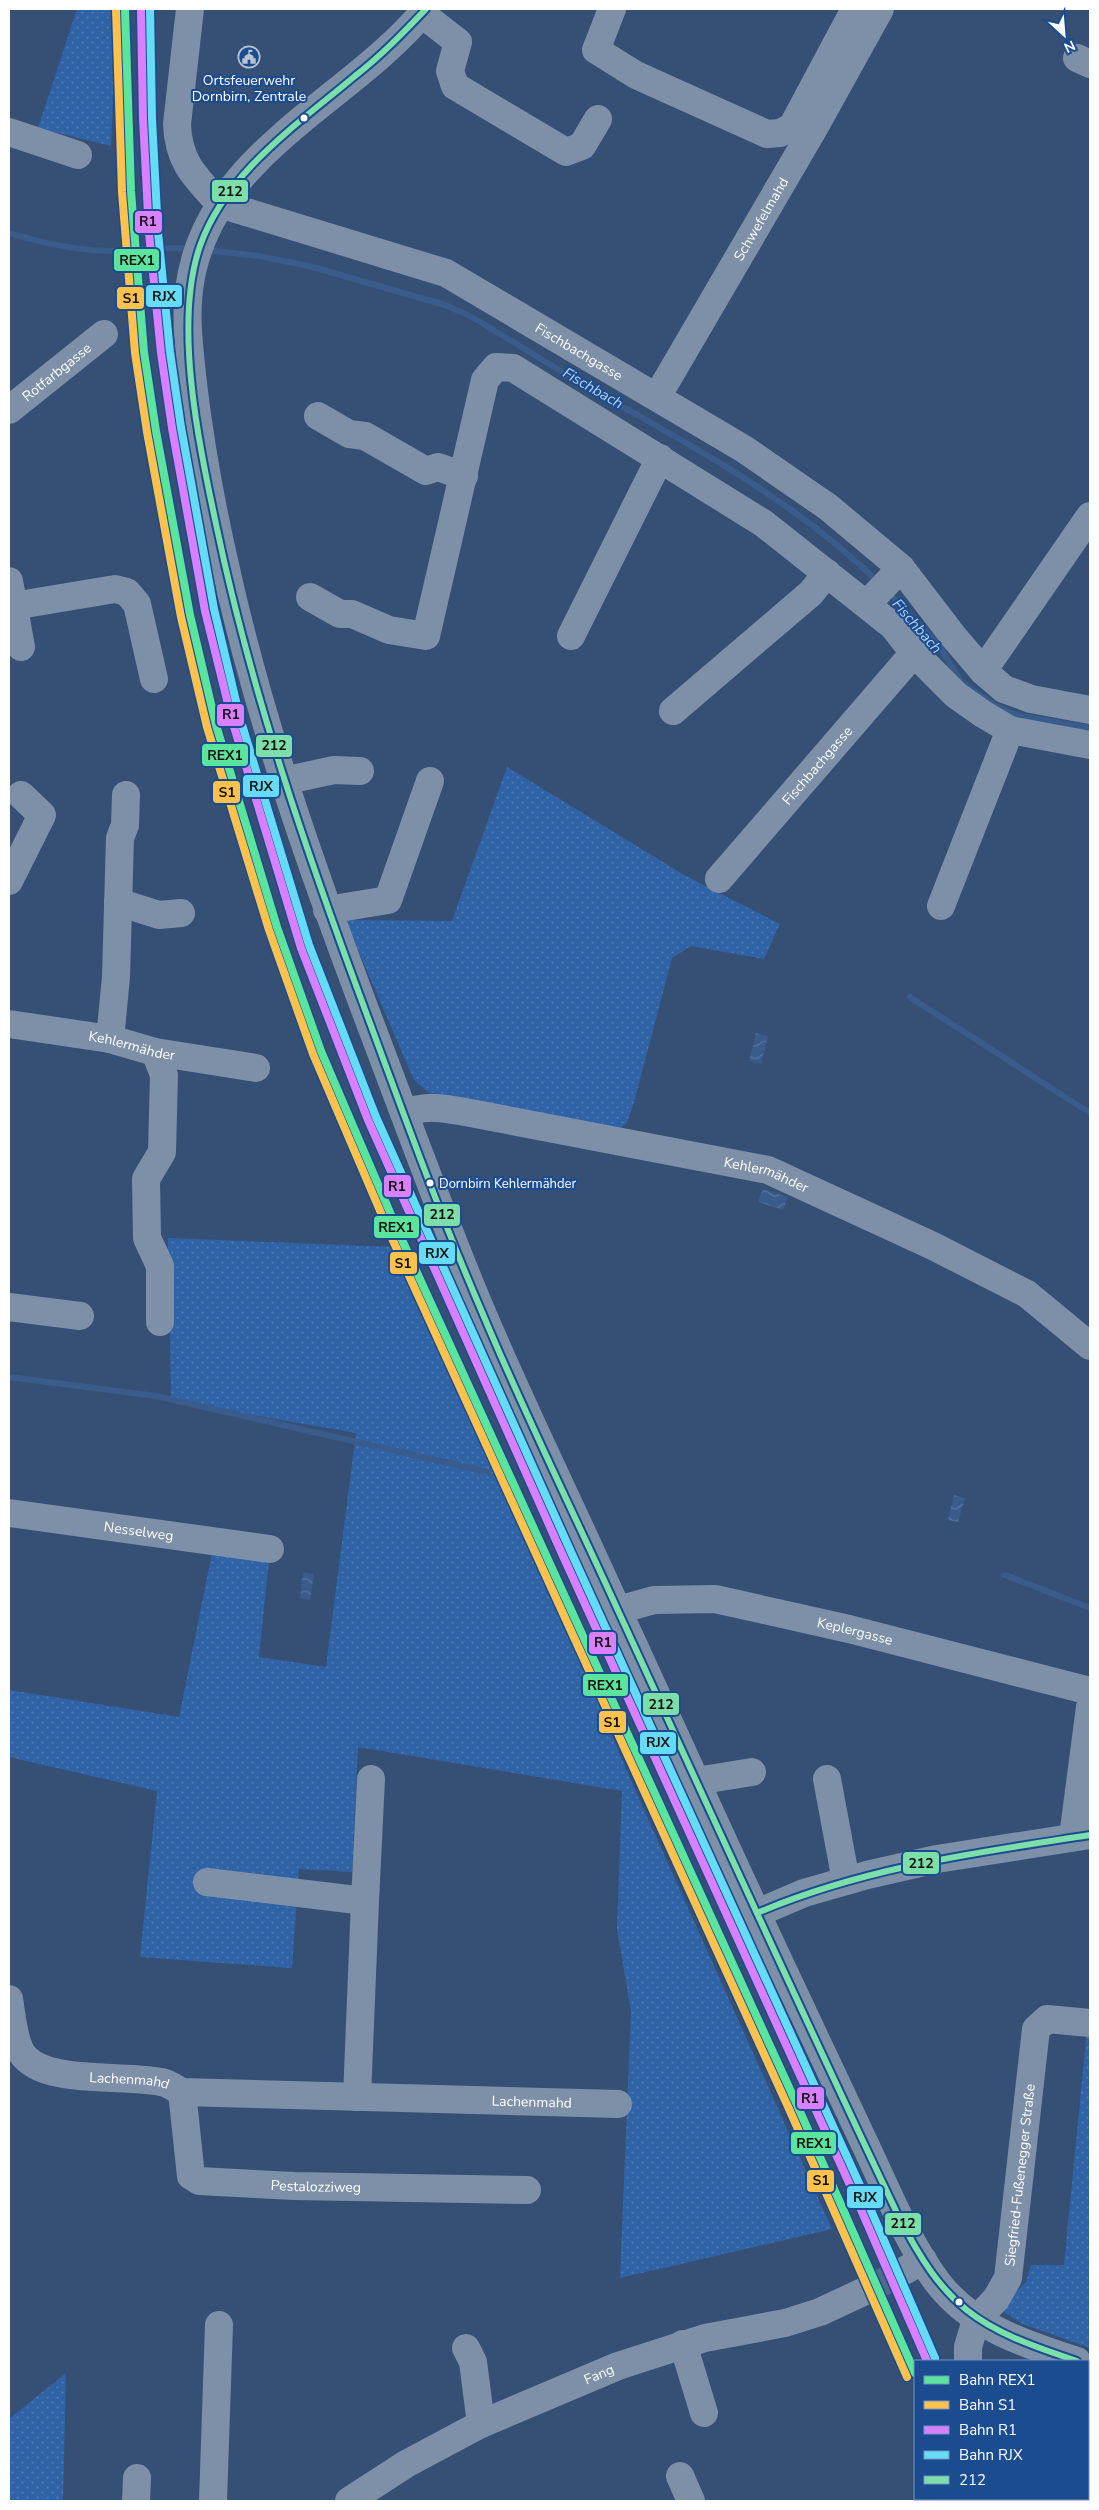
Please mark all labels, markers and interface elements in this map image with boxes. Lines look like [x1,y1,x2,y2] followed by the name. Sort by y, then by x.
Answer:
[1039,10,1089,60] north arrow
[1061,35,1078,57] text: N
[237,45,261,69] public building icon: Ortsfeuerwehr Dornbirn, Zentrale
[192,71,306,106] place label: Ortsfeuerwehr Dornbirn, Zentrale
[299,113,309,123] unlabelled marker
[729,174,793,265] street label: Schwefelmahd
[211,179,249,203] line badge: 212
[217,182,243,201] text: 212
[134,210,163,234] line badge: R1
[139,212,157,231] text: R1
[113,248,160,272] line badge: REX1
[119,251,155,270] text: REX1
[145,284,183,308] line badge: RJX
[116,286,145,310] line badge: S1
[152,287,177,306] text: RJX
[122,289,140,308] text: S1
[531,319,626,385] street label: Fischbachgasse
[18,339,96,406] street label: Rotfarbgasse
[559,363,627,413] water label: Fischbach
[888,594,946,658] water label: Fischbach
[216,703,245,727] line badge: R1
[222,705,240,724] text: R1
[778,722,857,809] street label: Fischbachgasse
[255,734,293,758] line badge: 212
[261,736,287,755] text: 212
[201,743,249,767] line badge: REX1
[207,746,243,765] text: REX1
[242,774,280,798] line badge: RJX
[249,777,274,796] text: RJX
[212,780,241,804] line badge: S1
[218,783,236,802] text: S1
[87,1027,176,1065] street label: Kehlermähder
[722,1153,812,1197] street label: Kehlermähder
[383,1174,412,1198] line badge: R1
[439,1175,576,1193] place label: Dornbirn Kehlermähder
[388,1177,406,1196] text: R1
[425,1178,435,1188] marker: Dornbirn Kehlermähder
[423,1203,461,1227] line badge: 212
[429,1205,455,1224] text: 212
[373,1215,420,1239] line badge: REX1
[378,1218,414,1237] text: REX1
[418,1241,456,1265] line badge: RJX
[425,1244,450,1263] text: RJX
[389,1251,418,1275] line badge: S1
[394,1254,412,1273] text: S1
[103,1517,175,1546] street label: Nesselweg
[815,1613,895,1650] street label: Keplergasse
[588,1631,617,1655] line badge: R1
[594,1633,612,1652] text: R1
[582,1673,629,1697] line badge: REX1
[587,1676,623,1695] text: REX1
[642,1692,680,1716] line badge: 212
[648,1695,674,1714] text: 212
[598,1710,627,1734] line badge: S1
[603,1713,621,1732] text: S1
[639,1731,677,1755] line badge: RJX
[646,1733,671,1752] text: RJX
[902,1851,940,1875] line badge: 212
[908,1854,934,1873] text: 212
[89,2068,172,2094] street label: Lachenmahd
[1000,2083,1040,2267] street label: Siegfried-Fußenegger Straße
[796,2086,825,2110] line badge: R1
[801,2089,819,2108] text: R1
[491,2092,572,2113] street label: Lachenmahd
[790,2131,837,2155] line badge: REX1
[796,2134,832,2153] text: REX1
[806,2169,835,2193] line badge: S1
[812,2171,830,2190] text: S1
[270,2176,361,2197] street label: Pestalozziweg
[846,2185,884,2209] line badge: RJX
[853,2188,878,2207] text: RJX
[884,2212,922,2236] line badge: 212
[890,2214,916,2233] text: 212
[954,2297,964,2307] unlabelled marker
[581,2360,617,2389] street label: Fang
[914,2360,1089,2500] legend
[959,2370,1035,2390] text: Bahn REX1
[959,2395,1016,2415] text: Bahn S1
[959,2420,1017,2440] text: Bahn R1
[959,2445,1023,2465] text: Bahn RJX
[959,2470,986,2490] text: 212

